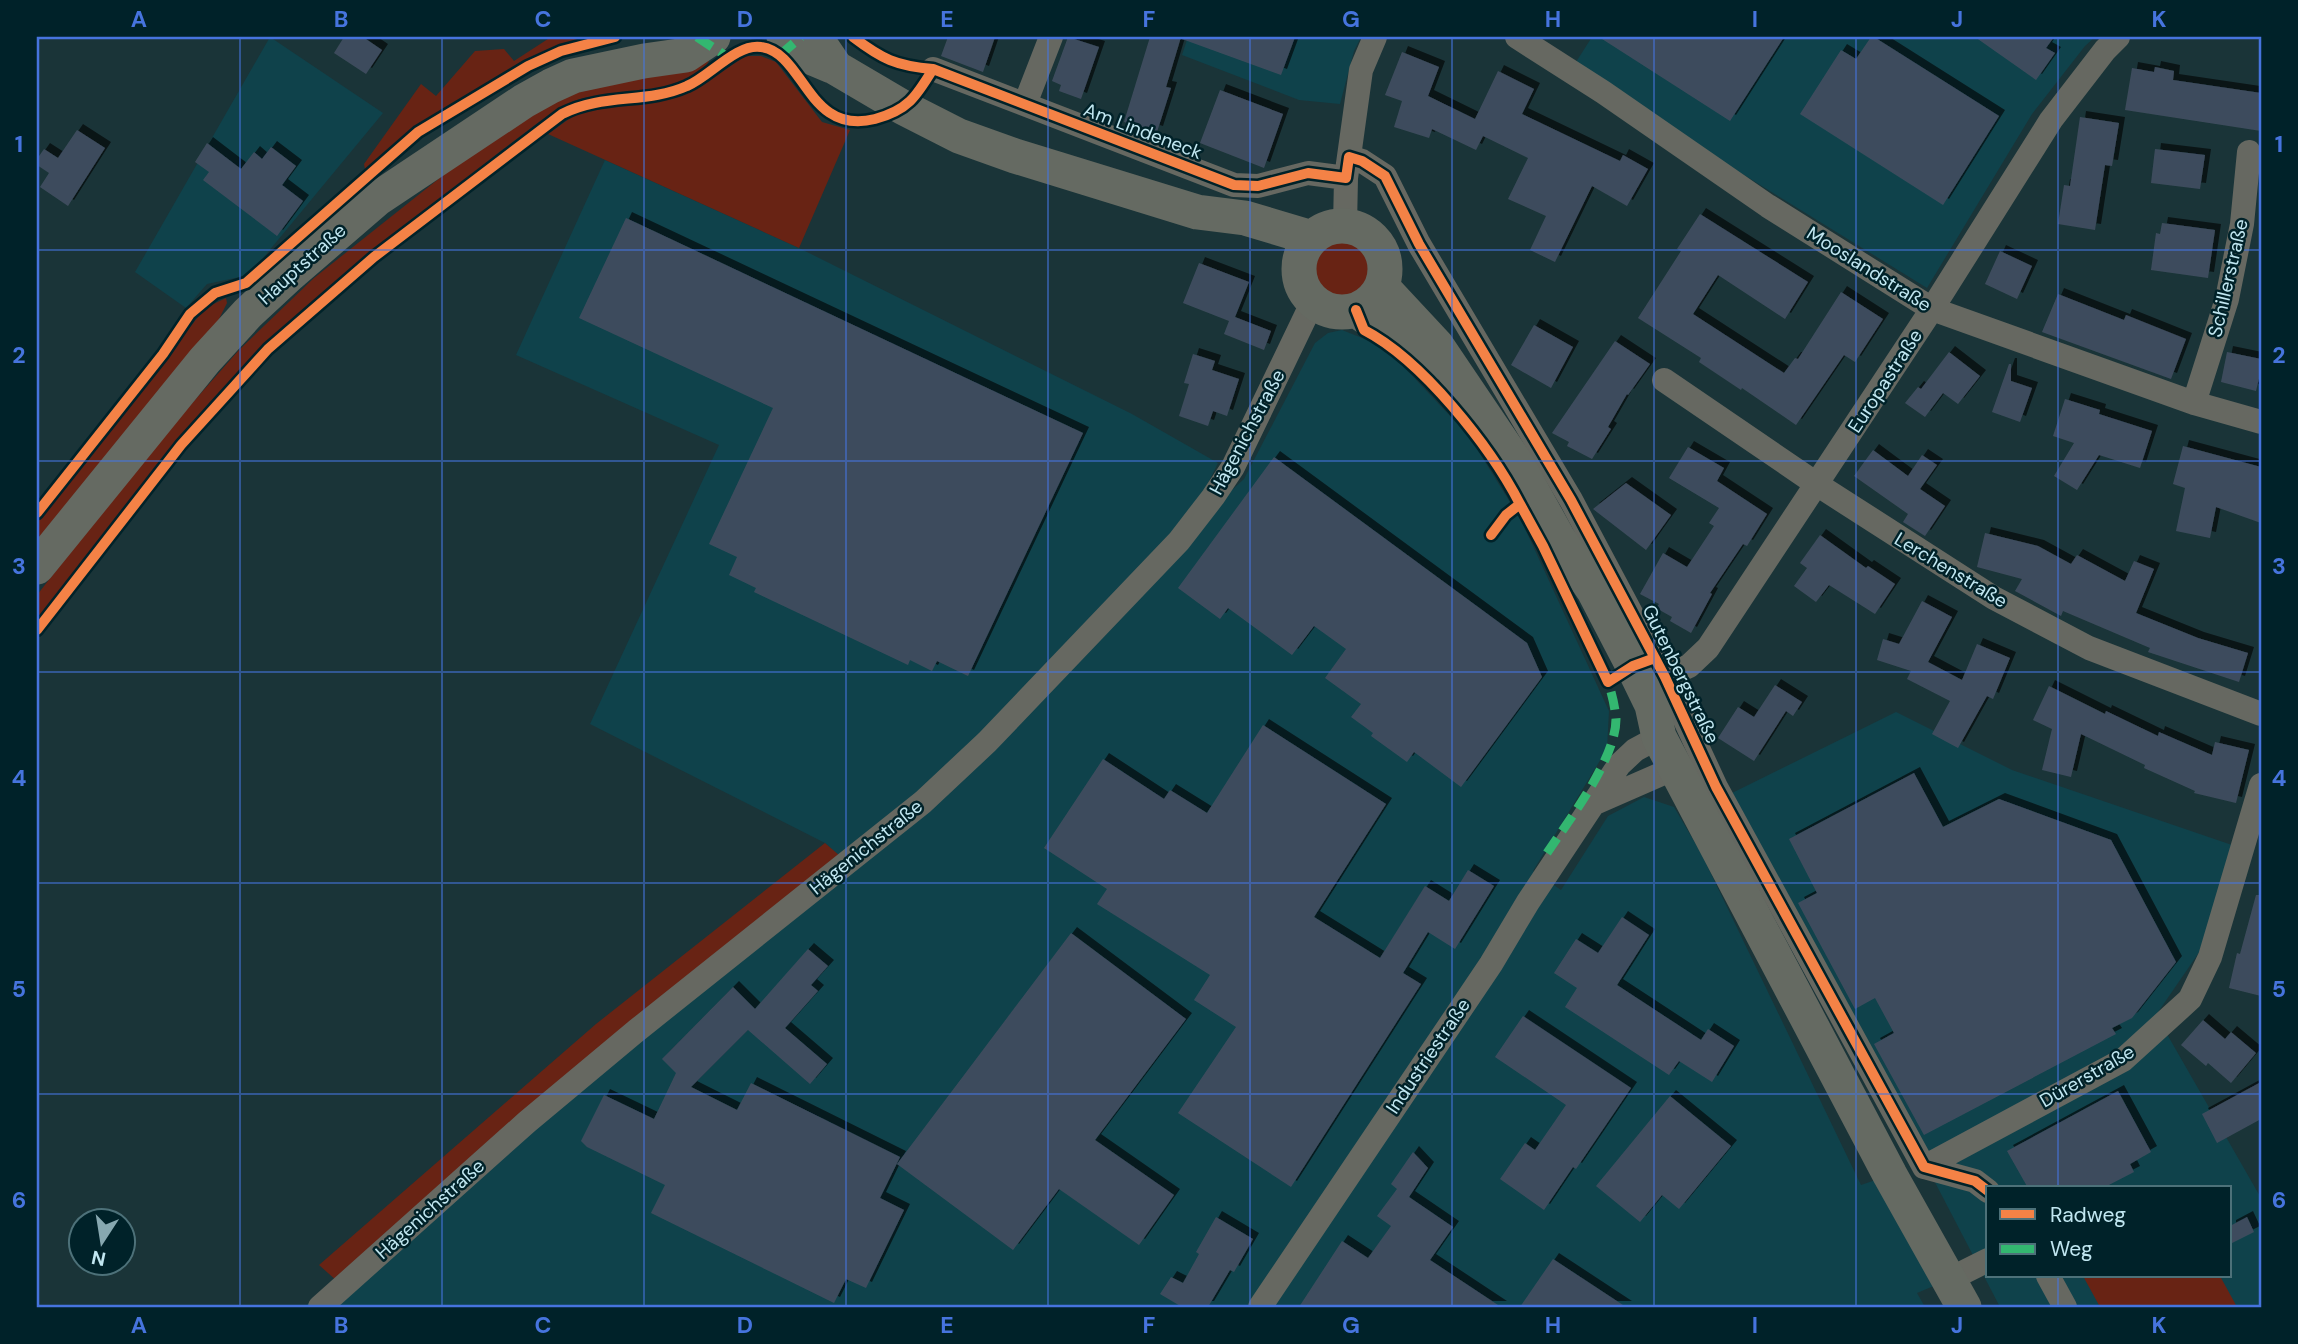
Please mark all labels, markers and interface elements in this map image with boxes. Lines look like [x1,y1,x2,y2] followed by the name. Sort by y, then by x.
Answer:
[131,4,147,34] text: A
[334,4,348,34] text: B
[535,4,551,34] text: C
[737,4,753,34] text: D
[940,4,954,34] text: E
[1143,4,1156,34] text: F
[1342,4,1360,34] text: G
[1545,4,1561,34] text: H
[1752,4,1758,34] text: I
[1951,4,1963,34] text: J
[2151,4,2167,34] text: K
[1080,97,1206,165] street label: Am Lindeneck
[15,129,23,159] text: 1
[2275,129,2283,159] text: 1
[2202,216,2254,340] street label: Schillerstraße
[253,218,351,310] street label: Hauptstraße
[1802,221,1936,317] street label: Mooslandstraße
[1842,324,1928,438] street label: Europastraße
[12,340,26,370] text: 2
[2272,340,2286,370] text: 2
[1203,365,1291,499] street label: Hägenichstraße
[1890,526,2012,614] street label: Lerchenstraße
[12,551,26,581] text: 3
[2272,551,2286,581] text: 3
[1637,601,1725,747] street label: Gutenbergstraße
[12,763,27,793] text: 4
[2272,763,2287,793] text: 4
[804,794,928,900] street label: Hägenichstraße
[12,974,26,1004] text: 5
[2272,974,2286,1004] text: 5
[1380,993,1476,1119] street label: Industriestraße
[2035,1039,2139,1113] street label: Dürerstraße
[370,1153,490,1265] street label: Hägenichstraße
[12,1185,26,1215] text: 6
[2272,1185,2286,1215] text: 6
[1986,1186,2232,1278] legend
[2050,1201,2126,1229] text: Radweg
[66,1208,136,1278] north arrow
[2050,1235,2093,1263] text: Weg
[89,1244,108,1272] text: N
[131,1310,147,1340] text: A
[334,1310,348,1340] text: B
[535,1310,551,1340] text: C
[737,1310,753,1340] text: D
[940,1310,954,1340] text: E
[1143,1310,1156,1340] text: F
[1342,1310,1360,1340] text: G
[1545,1310,1561,1340] text: H
[1752,1310,1758,1340] text: I
[1951,1310,1963,1340] text: J
[2151,1310,2167,1340] text: K

